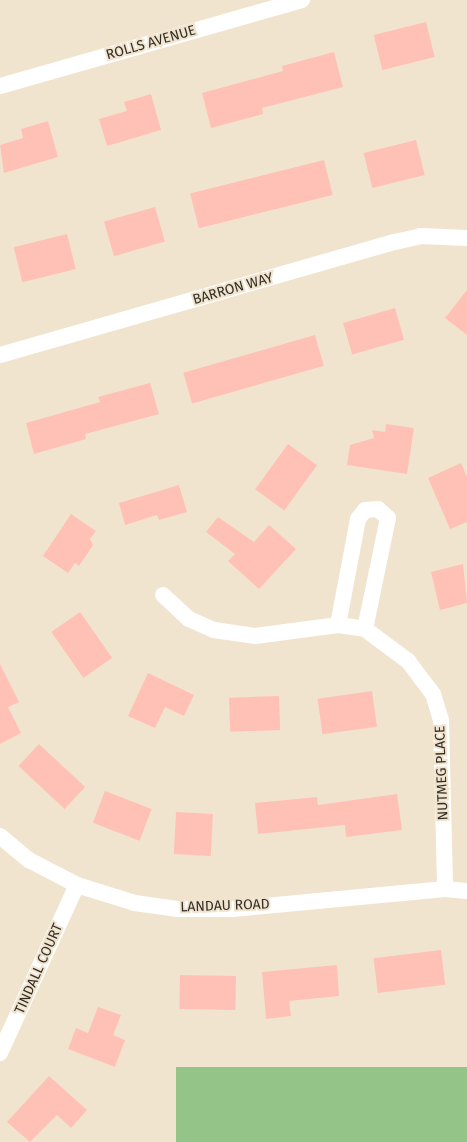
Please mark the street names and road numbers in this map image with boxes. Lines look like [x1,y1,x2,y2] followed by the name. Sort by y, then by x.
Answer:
[104,22,198,64] street label: ROLLS AVENUE
[191,270,275,308] street label: BARRON WAY
[432,725,452,821] street label: NUTMEG PLACE
[180,896,270,916] street label: LANDAU ROAD
[12,921,66,1017] street label: TINDALL COURT

